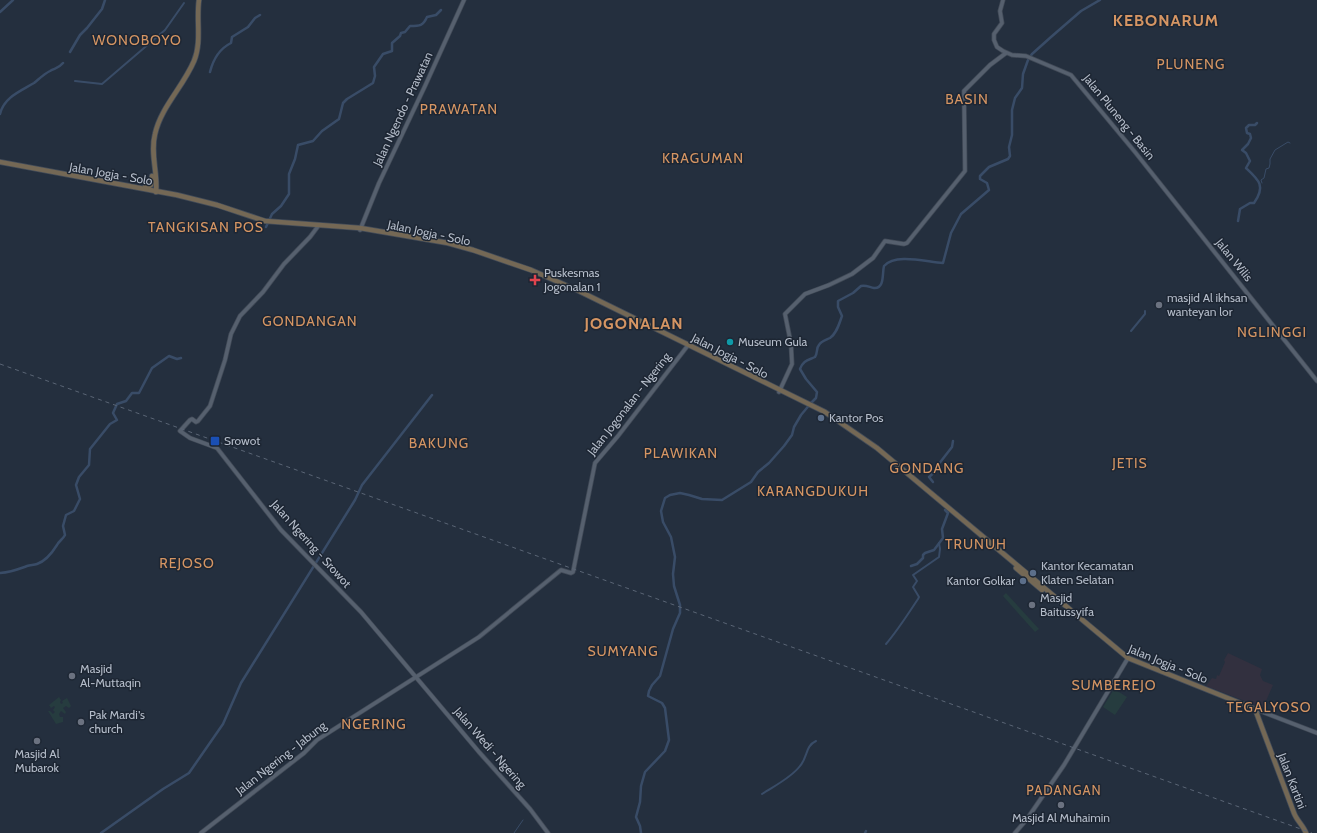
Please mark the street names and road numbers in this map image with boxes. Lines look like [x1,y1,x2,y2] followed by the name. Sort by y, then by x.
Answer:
[369,49,436,169] street label: Jalan Ngendo - Prawatan
[1080,70,1159,163] street label: Jalan Pluneng - Basin
[67,159,154,188] street label: Jalan Jogja - Solo
[385,216,472,249] street label: Jalan Jogja - Solo
[1212,234,1256,284] street label: Jalan Wilis
[688,329,771,382] street label: Jalan Jogja - Solo
[583,348,674,459] street label: Jalan Jogonalan - Ngering
[267,496,355,591] street label: Jalan Ngering - Srowot
[1125,640,1210,686] street label: Jalan Jogja - Solo
[450,703,530,792] street label: Jalan Wedi - Ngering
[232,717,330,798] street label: Jalan Ngering - Jabung
[1275,750,1310,811] street label: Jalan Kartini

